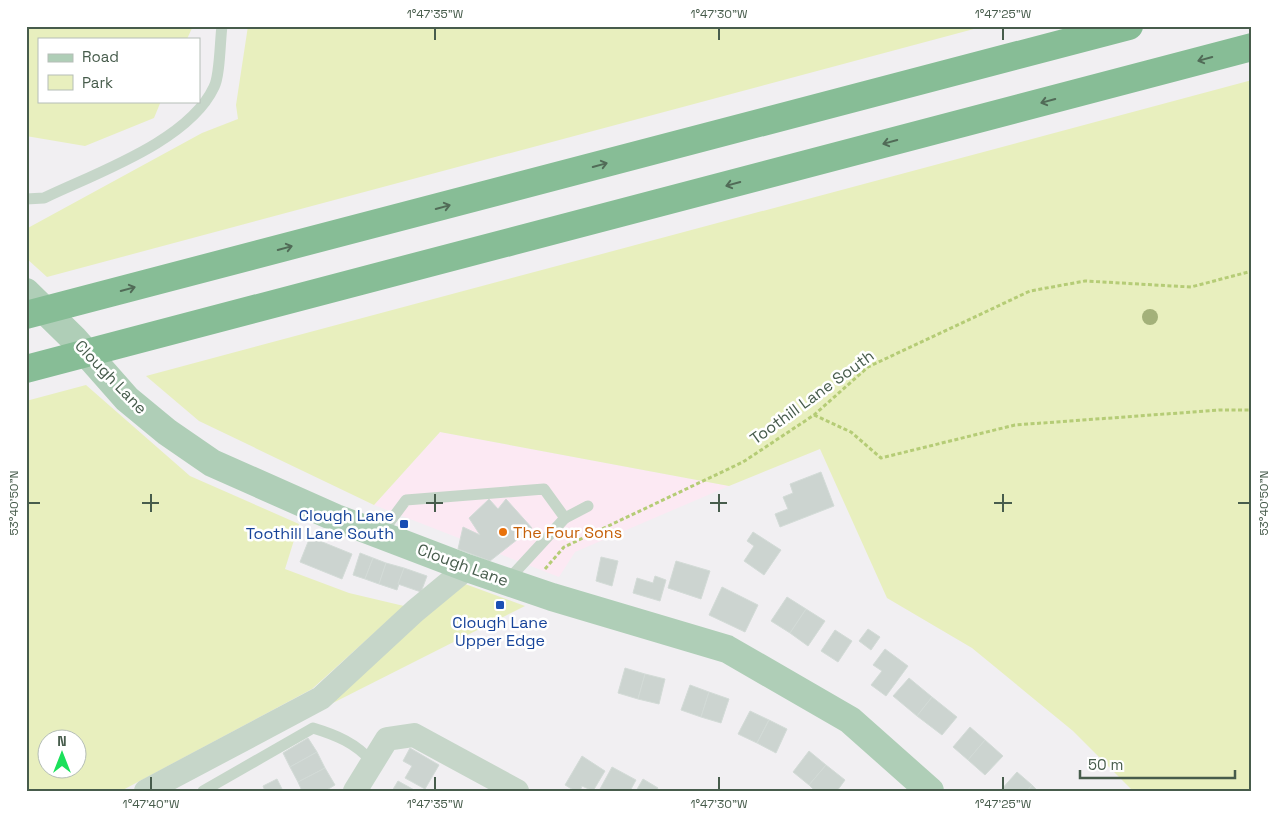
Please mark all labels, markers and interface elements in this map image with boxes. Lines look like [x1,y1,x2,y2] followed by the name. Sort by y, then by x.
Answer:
[407,6,464,22] text: 1°47'35"W
[690,6,748,22] text: 1°47'30"W
[975,6,1032,22] text: 1°47'25"W
[38,38,200,102] legend
[82,47,119,66] text: Road
[1197,55,1213,64] one-way arrow
[82,73,113,92] text: Park
[1040,96,1056,106] one-way arrow
[883,138,899,147] one-way arrow
[591,160,607,169] one-way arrow
[726,179,742,189] one-way arrow
[434,201,450,211] one-way arrow
[277,242,293,252] one-way arrow
[120,283,136,293] one-way arrow
[70,335,152,419] street label: Clough Lane
[746,345,878,449] street label: Toothill Lane South
[6,470,22,536] text: 53°40'50"N
[1256,470,1272,536] text: 53°40'50"N
[246,505,394,544] place label: Clough Lane Toothill Lane South
[398,518,410,530] marker: Clough Lane Toothill Lane South
[513,522,622,543] place label: The Four Sons
[497,526,509,538] marker: The Four Sons
[415,539,511,591] street label: Clough Lane
[494,599,506,611] marker: Clough Lane Upper Edge
[452,612,548,651] place label: Clough Lane Upper Edge
[38,730,88,780] north arrow
[57,732,67,750] text: N
[1080,747,1236,779] scale bar
[1088,755,1123,774] text: 50 m
[123,796,180,812] text: 1°47'40"W
[407,796,464,812] text: 1°47'35"W
[690,796,748,812] text: 1°47'30"W
[975,796,1032,812] text: 1°47'25"W

